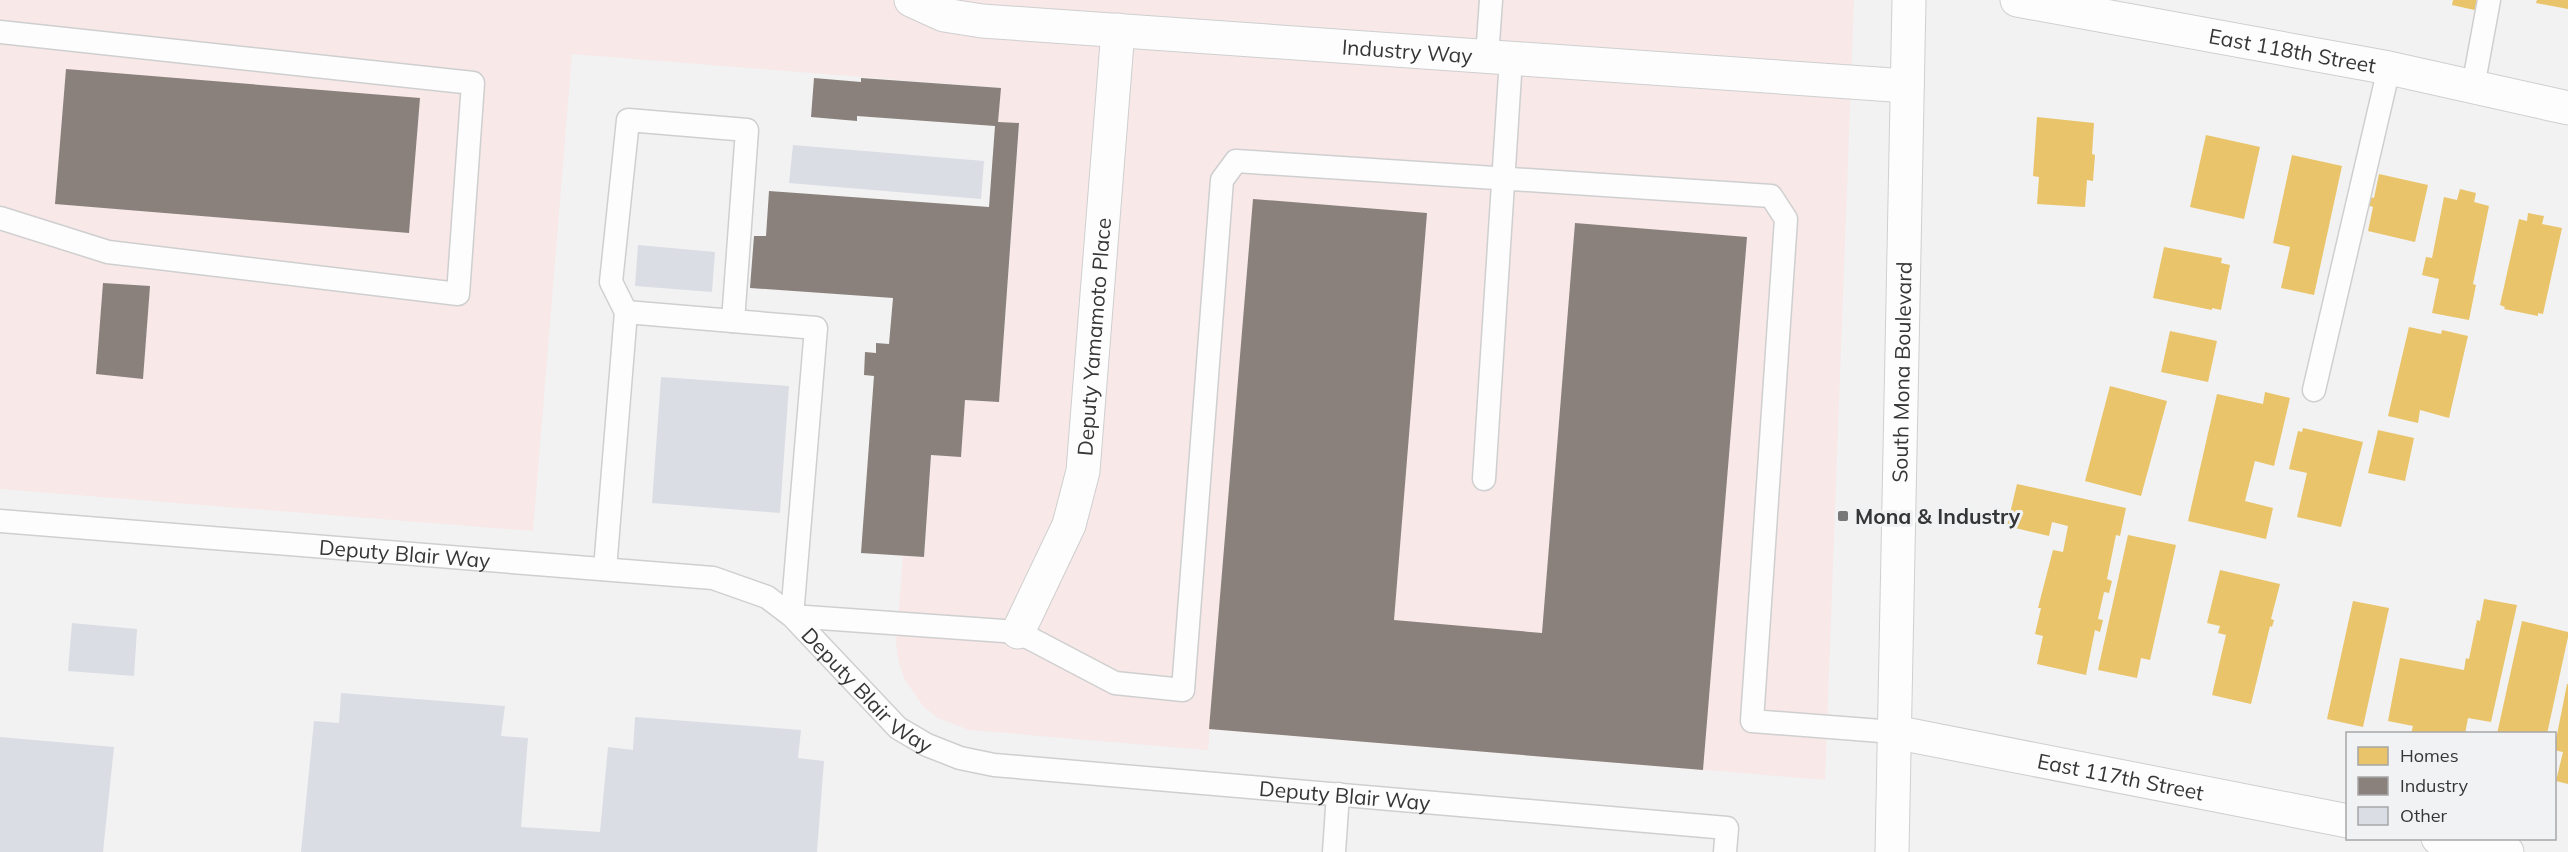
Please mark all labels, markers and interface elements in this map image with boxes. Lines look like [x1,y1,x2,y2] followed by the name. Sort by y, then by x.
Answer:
[2207,22,2378,78] street label: East 118th Street
[1341,33,1473,68] street label: Industry Way
[1071,217,1116,457] street label: Deputy Yamamoto Place
[1886,261,1917,483] street label: South Mona Boulevard
[1855,503,2021,529] place label: Mona & Industry
[1836,509,1850,523] marker: Mona & Industry
[318,534,491,573] street label: Deputy Blair Way
[796,622,937,758] street label: Deputy Blair Way
[2346,732,2556,840] legend
[2400,744,2459,767] text: Homes
[2035,747,2206,805] street label: East 117th Street
[2400,774,2469,797] text: Industry
[1258,775,1431,815] street label: Deputy Blair Way
[2400,804,2448,827] text: Other

